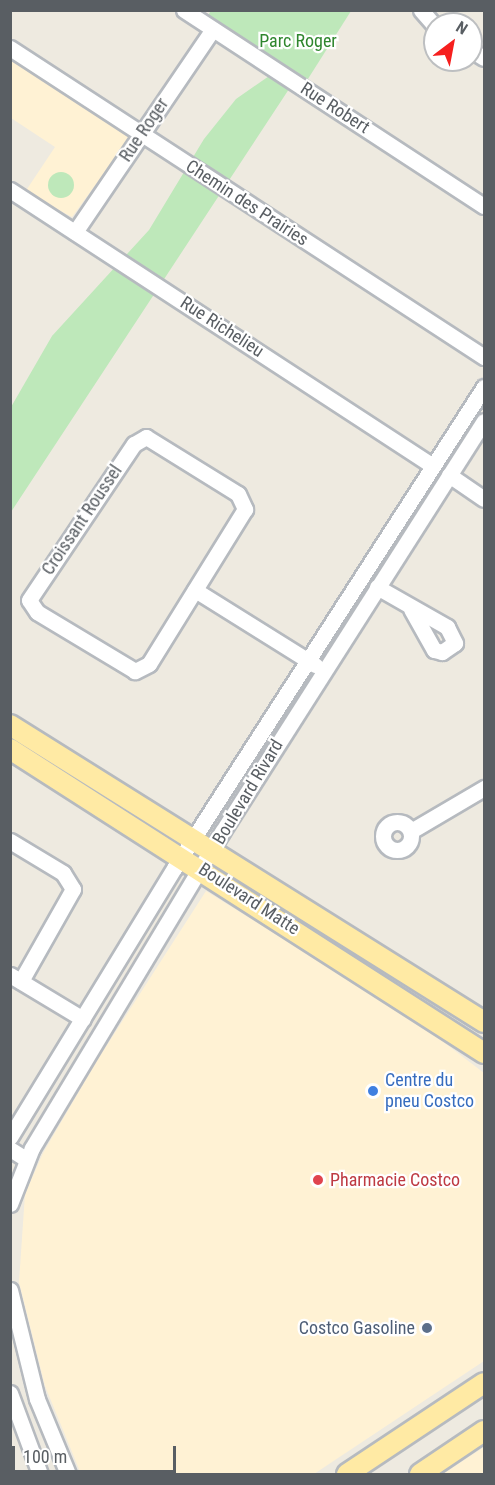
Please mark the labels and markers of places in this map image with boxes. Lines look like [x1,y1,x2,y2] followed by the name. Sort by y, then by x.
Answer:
[385,1070,474,1112] place label: Centre du pneu Costco
[366,1084,380,1098] marker: Centre du pneu Costco
[330,1169,460,1191] place label: Pharmacie Costco
[311,1173,325,1187] marker: Pharmacie Costco
[299,1317,415,1339] place label: Costco Gasoline
[420,1321,434,1335] marker: Costco Gasoline

